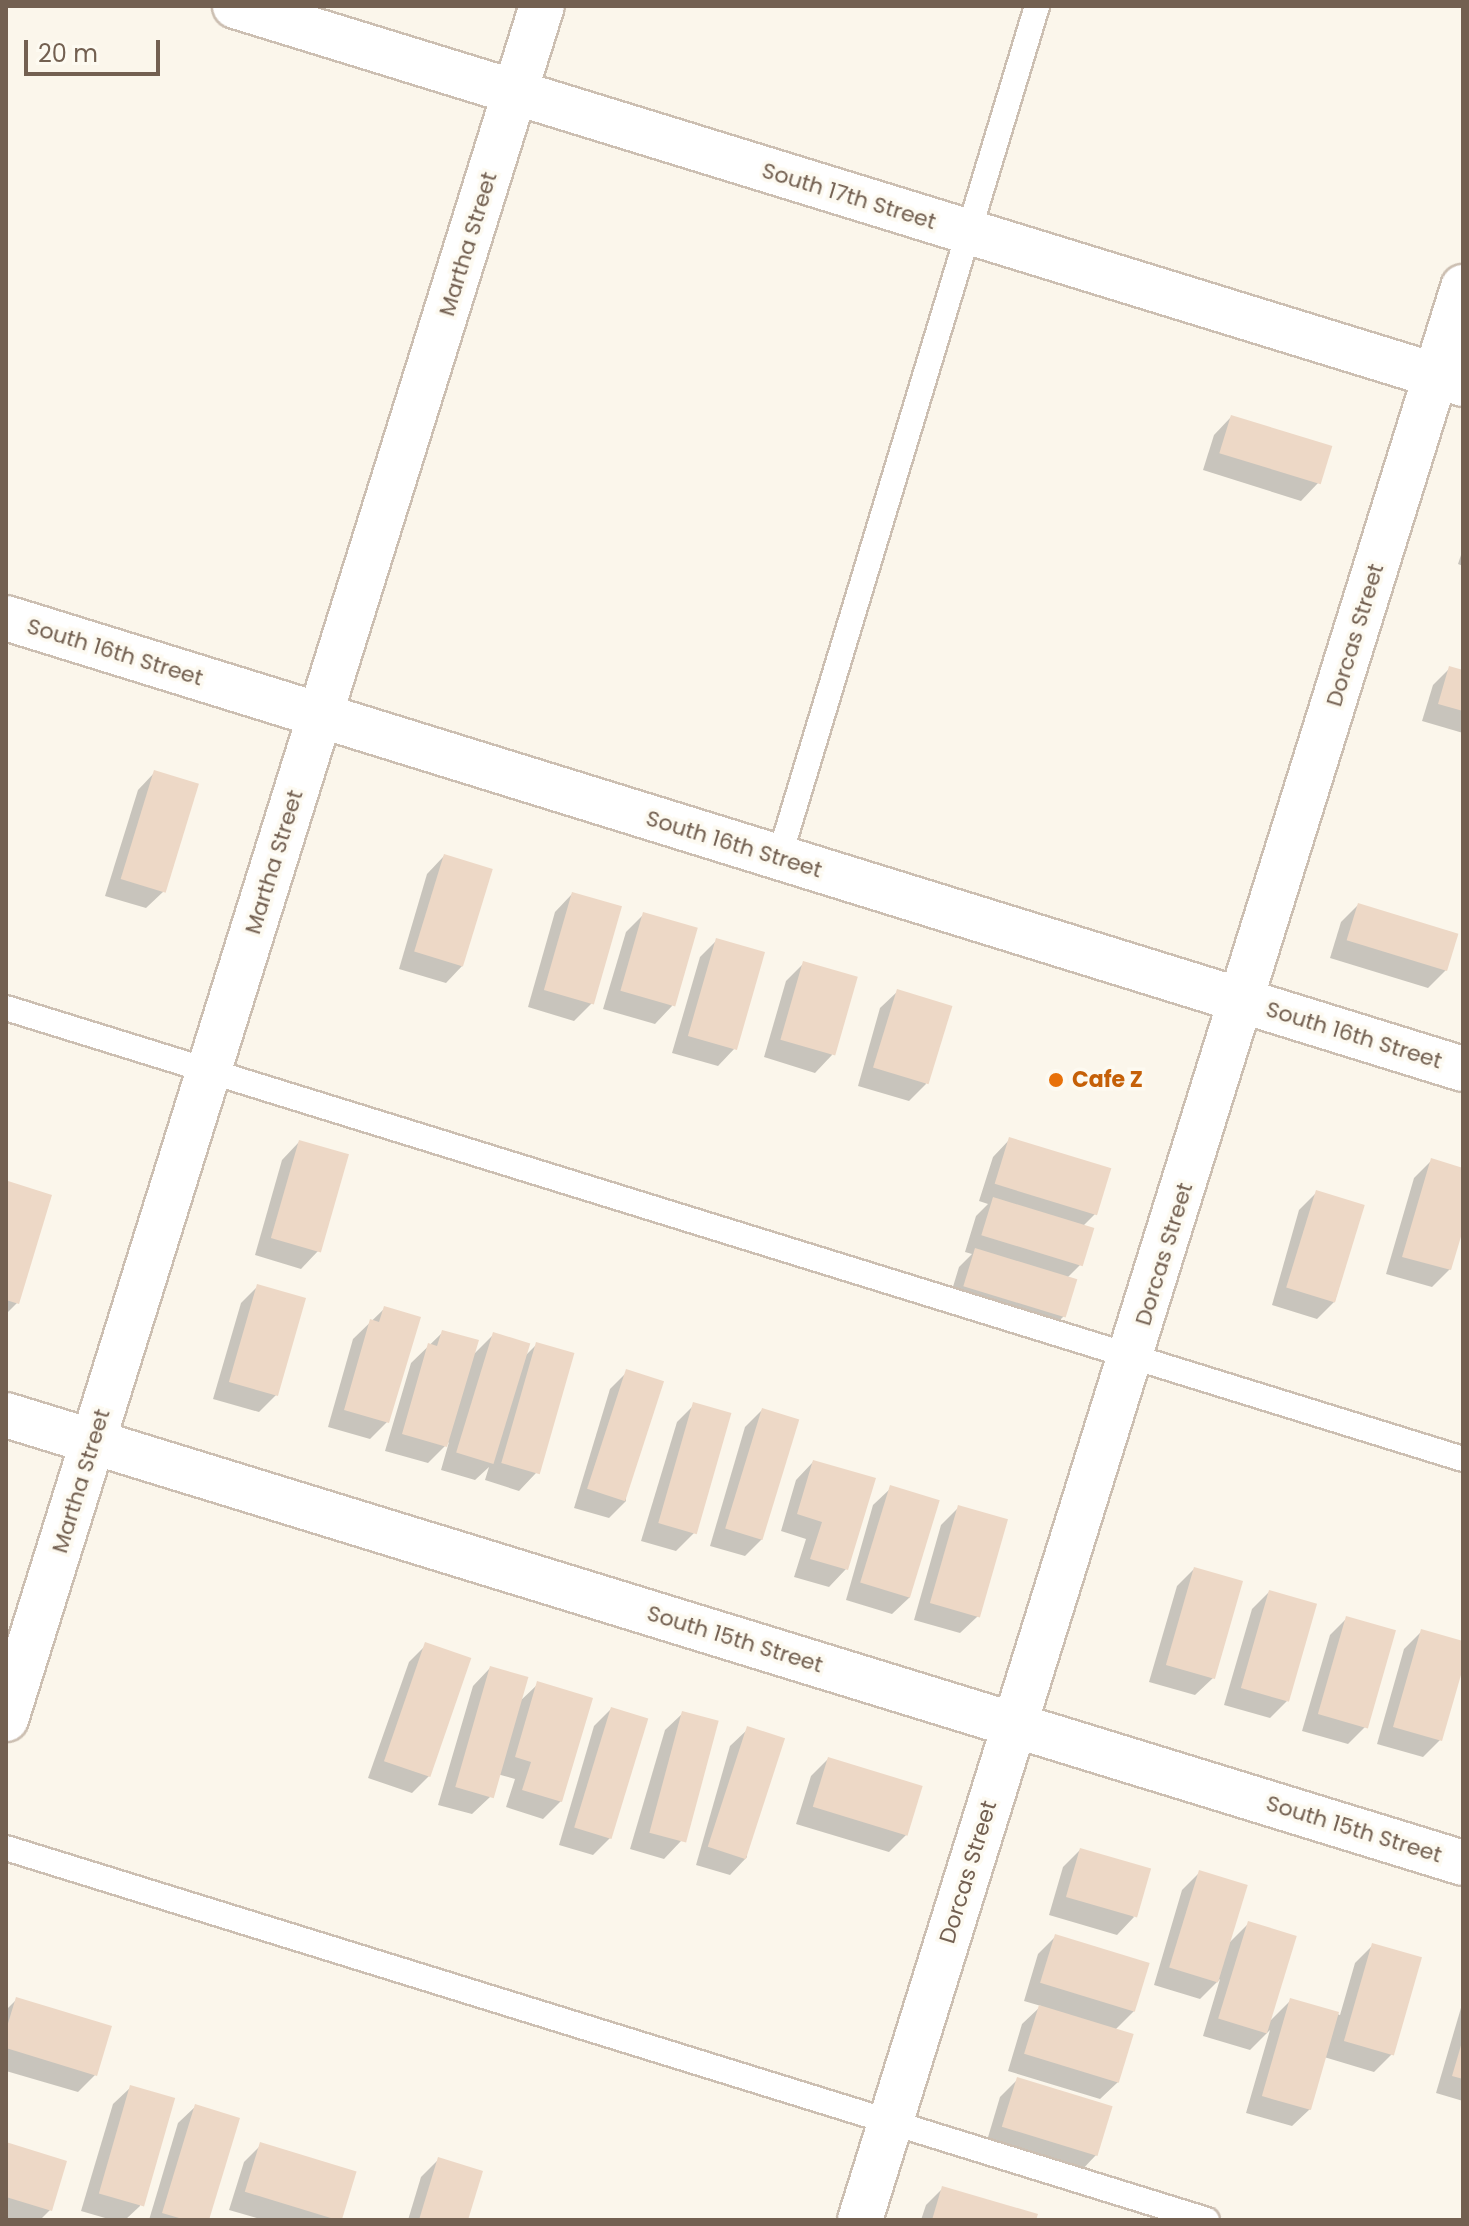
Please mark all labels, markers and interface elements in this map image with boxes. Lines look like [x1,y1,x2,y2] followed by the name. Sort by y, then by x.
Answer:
[28,24,164,74] scale bar
[38,37,98,70] text: 20 m
[759,157,939,235] street label: South 17th Street
[434,169,502,319] street label: Martha Street
[1321,560,1389,710] street label: Dorcas Street
[24,613,206,691] street label: South 16th Street
[240,787,308,937] street label: Martha Street
[643,805,825,883] street label: South 16th Street
[1263,996,1445,1074] street label: South 16th Street
[1072,1067,1143,1093] place label: Cafe Z
[1047,1071,1065,1089] marker: Cafe Z
[1130,1179,1198,1329] street label: Dorcas Street
[47,1406,115,1556] street label: Martha Street
[644,1600,826,1678] street label: South 15th Street
[1263,1790,1445,1868] street label: South 15th Street
[934,1797,1002,1947] street label: Dorcas Street

